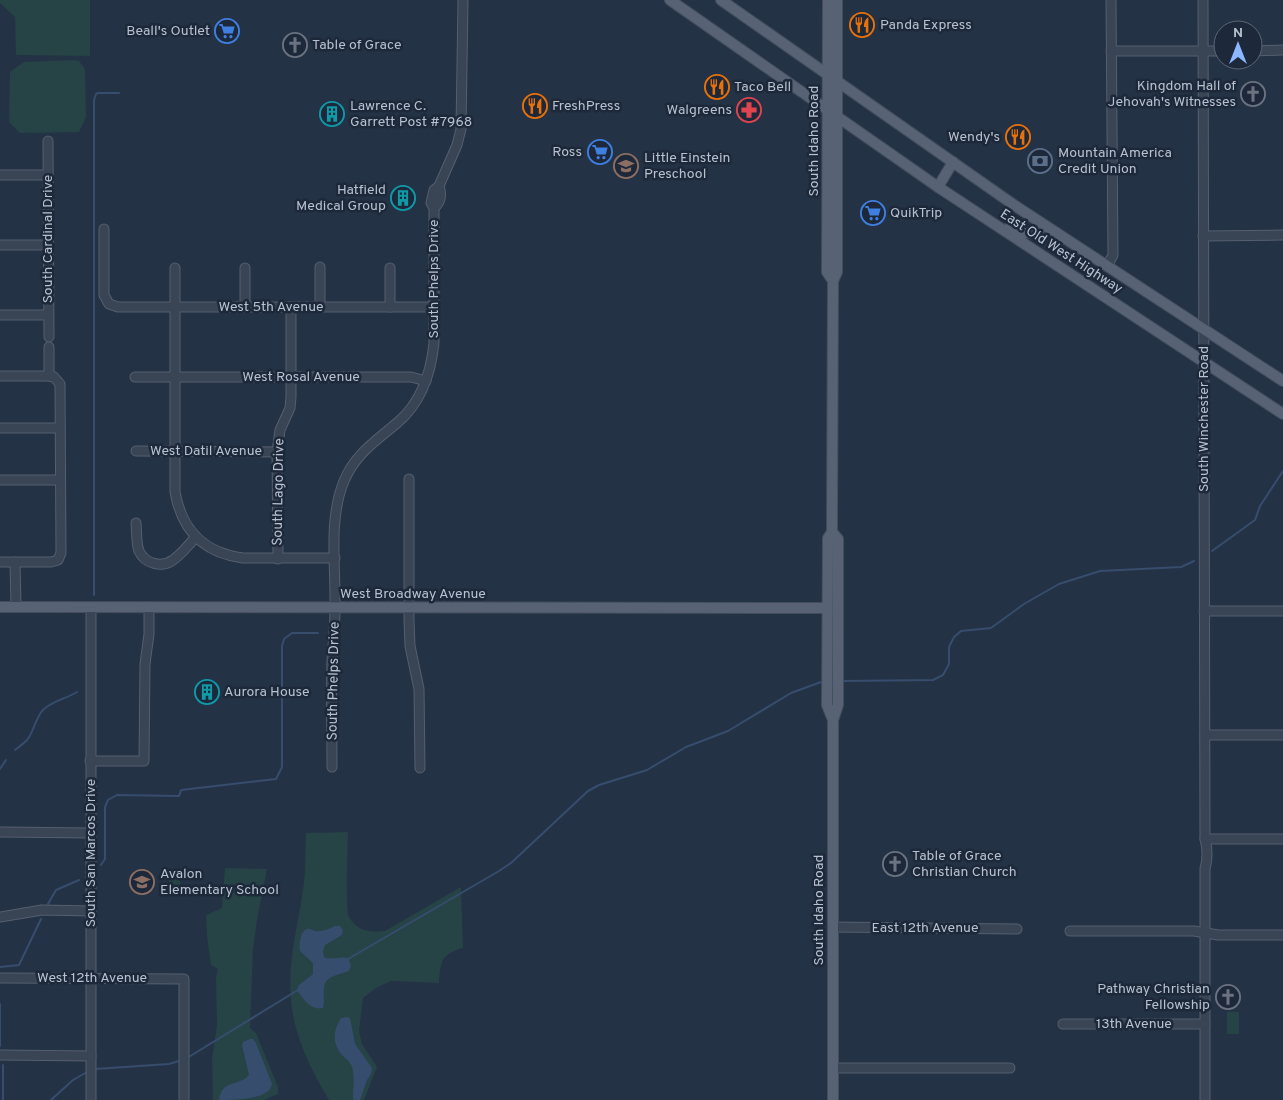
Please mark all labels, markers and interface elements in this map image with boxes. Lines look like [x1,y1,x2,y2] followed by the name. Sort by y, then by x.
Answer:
[849,12,875,38] restaurant icon: Panda Express
[880,17,972,34] place label: Panda Express
[214,18,240,44] supermarket icon: Beall's Outlet
[1213,20,1263,70] north arrow
[126,23,210,40] place label: Beall's Outlet
[1233,25,1243,42] text: N
[282,32,308,58] church icon: Table of Grace
[312,37,402,54] place label: Table of Grace
[704,74,730,100] restaurant icon: Taco Bell
[1108,78,1236,111] place label: Kingdom Hall of Jehovah's Witnesses
[734,79,791,96] place label: Taco Bell
[1240,81,1266,107] church icon: Kingdom Hall of Jehovah's Witnesses
[806,86,823,196] street label: South Idaho Road
[522,93,548,119] restaurant icon: FreshPress
[736,97,762,123] pharmacy icon: Walgreens
[350,98,472,131] place label: Lawrence C. Garrett Post #7968
[552,98,620,115] place label: FreshPress
[319,101,345,127] building icon: Lawrence C. Garrett Post #7968
[667,102,732,119] place label: Walgreens
[1005,124,1031,150] restaurant icon: Wendy's
[948,129,1000,146] place label: Wendy's
[587,139,613,165] supermarket icon: Ross
[552,144,582,161] place label: Ross
[1058,145,1172,178] place label: Mountain America Credit Union
[1027,148,1053,174] bank icon: Mountain America Credit Union
[644,150,730,183] place label: Little Einstein Preschool
[613,153,639,179] school or university icon: Little Einstein Preschool
[40,175,57,303] street label: South Cardinal Drive
[296,182,386,215] place label: Hatfield Medical Group
[390,185,416,211] building icon: Hatfield Medical Group
[860,200,886,226] supermarket icon: QuikTrip
[890,205,942,222] place label: QuikTrip
[996,206,1126,298] street label: East Old West Highway
[426,220,443,338] street label: South Phelps Drive
[219,299,324,316] street label: West 5th Avenue
[1196,346,1213,492] street label: South Winchester Road
[242,369,360,386] street label: West Rosal Avenue
[270,438,288,546] street label: South Lago Drive
[150,443,262,460] street label: West Datil Avenue
[340,586,486,603] street label: West Broadway Avenue
[324,621,344,741] street label: South Phelps Drive
[194,679,220,705] building icon: Aurora House
[224,684,310,701] place label: Aurora House
[83,779,100,927] street label: South San Marcos Drive
[912,848,1017,881] place label: Table of Grace Christian Church
[882,851,908,877] church icon: Table of Grace Christian Church
[811,855,828,965] street label: South Idaho Road
[160,866,279,899] place label: Avalon Elementary School
[129,869,155,895] school or university icon: Avalon Elementary School
[872,920,978,937] street label: East 12th Avenue
[37,970,147,987] street label: West 12th Avenue
[1097,981,1210,1014] place label: Pathway Christian Fellowship
[1215,984,1241,1010] church icon: Pathway Christian Fellowship
[1096,1016,1172,1033] street label: 13th Avenue

